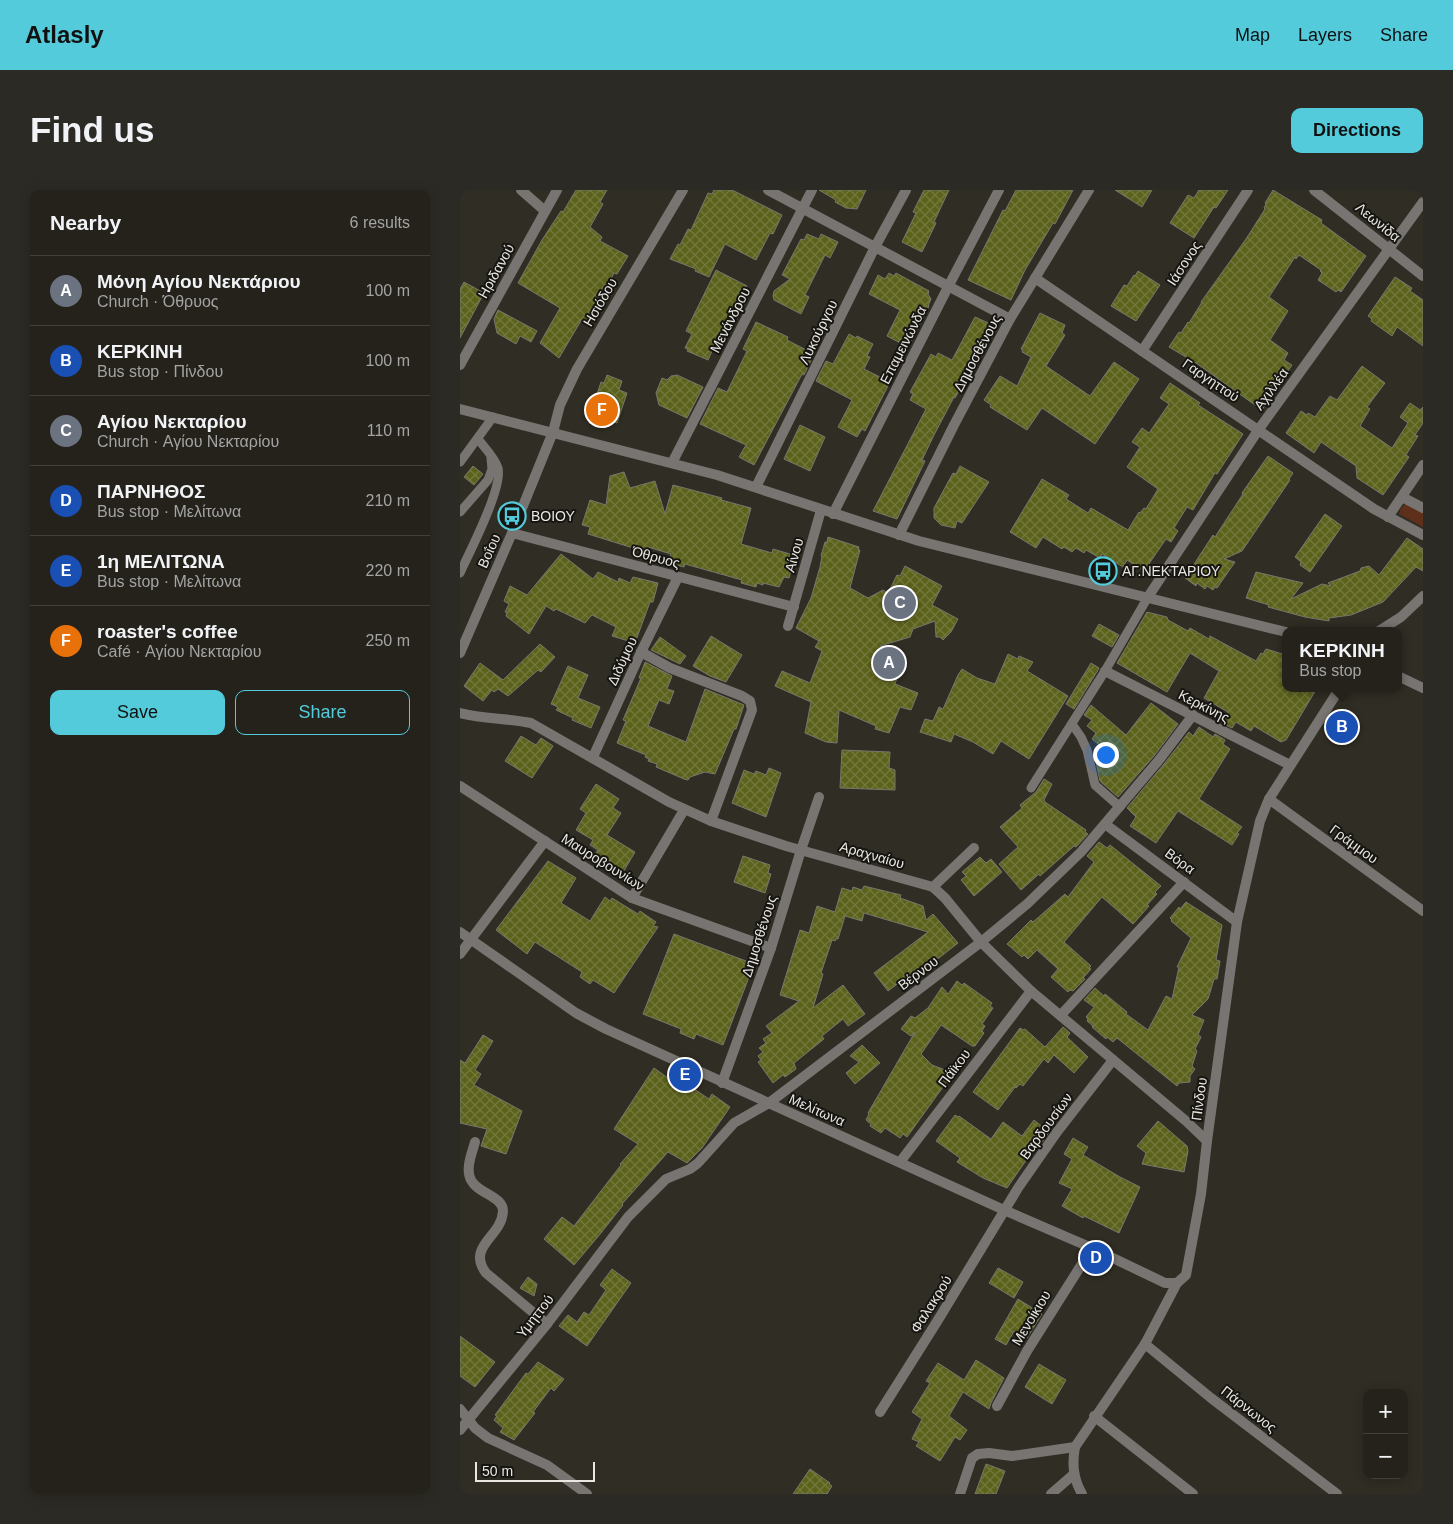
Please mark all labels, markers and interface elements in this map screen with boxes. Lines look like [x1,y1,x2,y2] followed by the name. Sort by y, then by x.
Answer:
[25,21,104,48] text: Atlasly
[1235,25,1270,45] text: Map
[1298,25,1352,45] text: Layers
[1380,25,1428,45] text: Share
[1291,108,1423,153] button: Directions
[30,110,154,149] text: Find us
[1353,199,1403,245] street label: Λεωνίδα
[50,211,121,234] text: Nearby
[350,214,410,231] text: 6 results
[1164,237,1204,288] street label: Ιάσονος
[475,241,517,301] street label: Ηριδανού
[97,271,301,292] text: Μόνη Αγίου Νεκτάριου
[580,275,620,329] street label: Ησιόδου
[60,282,72,299] text: A
[366,282,410,299] text: 100 m
[707,285,753,355] street label: Μενάνδρου
[97,293,219,310] text: Church · Όθρυος
[796,297,840,367] street label: Λυκούργου
[877,303,929,387] street label: Επαμεινώνδα
[950,312,1004,394] street label: Δημοσθένους
[97,341,183,362] text: ΚΕΡΚΙΝΗ
[60,352,72,369] text: B
[366,352,410,369] text: 100 m
[1180,355,1242,405] street label: Γαργηττού
[97,363,223,380] text: Bus stop · Πίνδου
[1250,365,1292,413] street label: Αχιλλέα
[586,391,618,429] pin: F
[97,411,246,432] text: Αγίου Νεκταρίου
[60,422,72,439] text: C
[367,422,410,439] text: 110 m
[97,433,279,450] text: Church · Αγίου Νεκταρίου
[97,481,206,502] text: ΠΑΡΝΗΘΟΣ
[60,492,72,509] text: D
[366,492,410,509] text: 210 m
[497,501,527,531] bus stop icon: ΒΟΙΟΥ
[97,503,241,520] text: Bus stop · Μελίτωνα
[531,508,576,524] place label: ΒΟΙΟΥ
[474,531,504,571] street label: Βοΐου
[782,536,806,574] street label: Αίνου
[629,543,682,571] street label: Όθρυος
[97,551,225,572] text: 1η ΜΕΛΙΤΩΝΑ
[1088,556,1118,586] bus stop icon: ΑΓ.ΝΕΚΤΑΡΙΟΥ
[61,562,71,579] text: E
[366,562,410,579] text: 220 m
[1122,563,1221,579] place label: ΑΓ.ΝΕΚΤΑΡΙΟΥ
[97,573,241,590] text: Bus stop · Μελίτωνα
[884,584,916,622] pin: C
[97,621,238,642] text: roaster's coffee
[1282,627,1402,692] popup
[61,632,71,649] text: F
[366,632,410,649] text: 250 m
[604,634,640,688] street label: Διδύμου
[1299,640,1385,661] text: ΚΕΡΚΙΝΗ
[97,643,261,660] text: Café · Αγίου Νεκταρίου
[873,644,905,682] pin: A
[1299,662,1362,679] text: Bus stop
[1176,686,1232,726] street label: Κερκίνης
[50,690,225,735] button: Save
[235,690,410,735] button: Share
[1326,708,1358,746] pin: B
[1093,742,1119,768] your location
[1327,821,1381,867] street label: Γράμμου
[559,830,647,894] street label: Μαυροβουνίων
[838,838,906,872] street label: Αραχναίου
[1162,845,1198,877] street label: Βόρα
[738,893,780,979] street label: Δημοσθένους
[895,953,941,993] street label: Βέρνου
[934,1046,974,1090] street label: Πάϊκου
[669,1056,701,1094] pin: E
[1188,1076,1210,1122] street label: Πίνδου
[1017,1090,1075,1162] street label: Βαρδουσίων
[787,1091,847,1129] street label: Μελίτωνα
[1080,1239,1112,1277] pin: D
[907,1272,955,1336] street label: Φαλακρού
[1008,1288,1054,1348] street label: Μενοίκιου
[513,1291,557,1341] street label: Υμηττού
[1218,1382,1280,1436] street label: Πάρνωνος
[1363,1389,1408,1479] map controls
[1363,1389,1408,1434] button: +
[1363,1434,1408,1479] button: −
[475,1459,595,1482] scale bar
[482,1463,513,1479] text: 50 m

